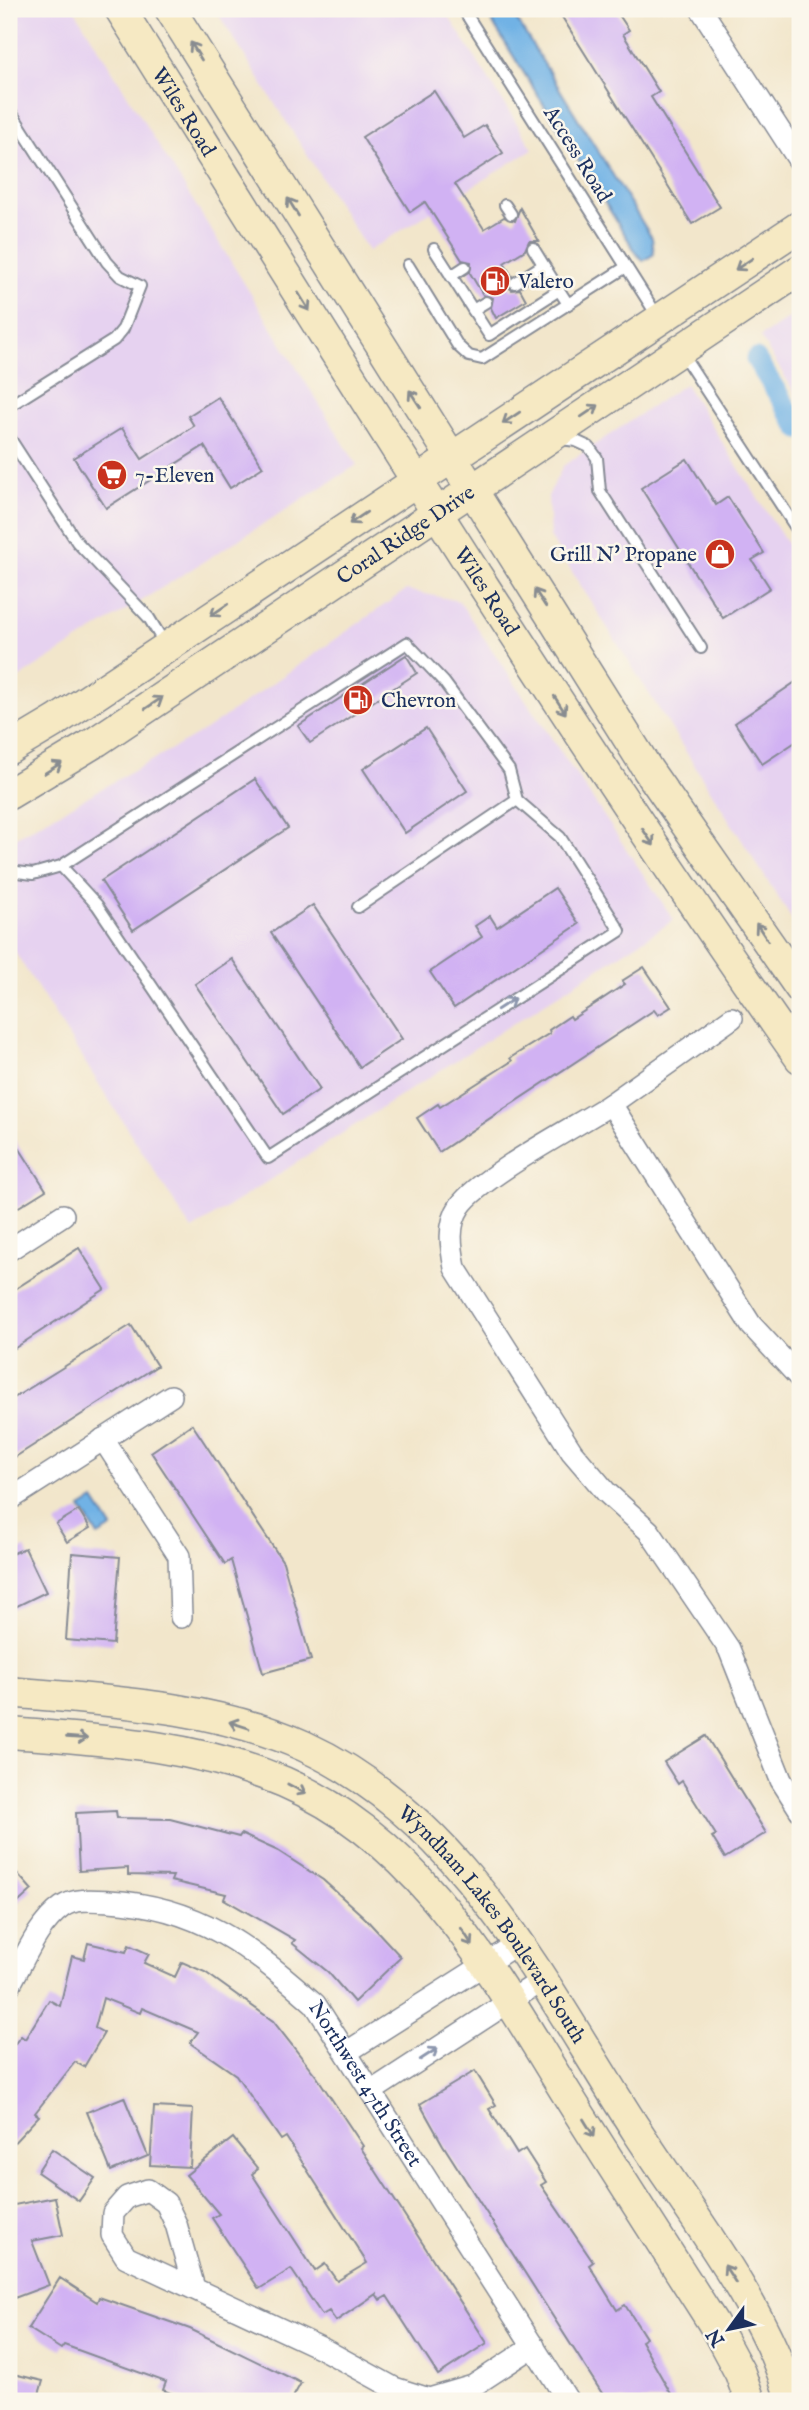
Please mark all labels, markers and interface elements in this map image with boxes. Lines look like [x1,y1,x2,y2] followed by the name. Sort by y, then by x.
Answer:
[189,41,203,61] one-way arrow
[145,63,221,163] street label: Wiles Road
[536,101,617,209] street label: Access Road
[286,197,300,217] one-way arrow
[734,257,754,271] one-way arrow
[478,264,512,298] fuel station icon: Valero
[517,269,574,296] place label: Valero
[297,291,311,311] one-way arrow
[408,390,422,409] one-way arrow
[579,404,599,418] one-way arrow
[502,411,521,425] one-way arrow
[95,458,129,492] supermarket icon: 7-Eleven
[135,463,214,490] place label: 7-Eleven
[332,479,481,592] street label: Coral Ridge Drive
[349,510,368,525] one-way arrow
[703,537,737,571] shop icon: Grill N' Propane
[447,542,525,642] street label: Wiles Road
[550,542,697,569] place label: Grill N' Propane
[533,589,547,609] one-way arrow
[210,603,229,618] one-way arrow
[341,683,375,717] fuel station icon: Chevron
[381,688,456,715] place label: Chevron
[554,695,568,715] one-way arrow
[143,696,163,710] one-way arrow
[43,761,62,776] one-way arrow
[641,827,655,846] one-way arrow
[755,923,769,942] one-way arrow
[495,997,515,1011] one-way arrow
[228,1718,250,1731] one-way arrow
[65,1732,88,1745] one-way arrow
[286,1783,307,1796] one-way arrow
[391,1800,591,2049] street label: Wyndham Lakes Boulevard South
[460,1926,474,1946] one-way arrow
[301,1996,427,2172] street label: Northwest 47th Street
[419,2046,438,2061] one-way arrow
[582,2118,596,2138] one-way arrow
[722,2265,737,2284] one-way arrow
[694,2294,764,2364] north arrow
[702,2323,732,2351] text: N

